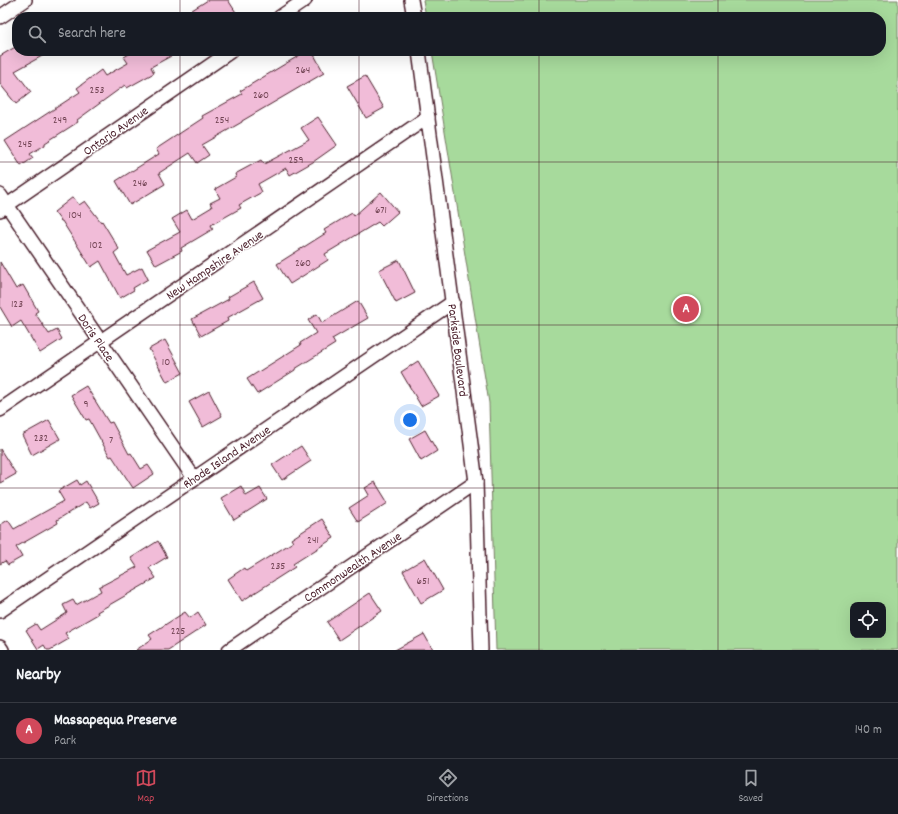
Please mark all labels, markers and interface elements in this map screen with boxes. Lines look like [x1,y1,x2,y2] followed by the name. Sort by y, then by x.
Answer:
[12,12,886,56] search box
[26,23,48,45] icon: search
[58,23,126,45] text: Search here
[296,63,310,79] house number: 264
[90,83,105,99] house number: 253
[253,88,269,104] house number: 260
[80,102,153,162] street label: Ontario Avenue
[53,113,67,129] house number: 249
[215,113,229,129] house number: 254
[18,137,32,153] house number: 245
[289,153,303,169] house number: 259
[133,176,147,192] house number: 246
[375,203,387,219] house number: 671
[69,208,81,224] house number: 104
[163,226,268,306] street label: New Hampshire Avenue
[89,238,103,254] house number: 102
[295,256,311,272] house number: 260
[673,294,699,324] pin: A
[11,297,23,313] house number: 123
[441,303,472,398] street label: Parkside Boulevard
[72,311,118,366] street label: Doris Place
[162,355,170,371] house number: 10
[83,397,89,413] house number: 9
[400,410,420,430] your location
[180,421,275,495] street label: Rhode Island Avenue
[34,431,48,447] house number: 232
[109,433,113,449] house number: 7
[301,528,406,608] street label: Commonwealth Avenue
[307,533,319,549] house number: 241
[271,559,285,575] house number: 235
[417,574,429,590] house number: 651
[850,602,886,638] map controls
[850,602,886,638] button: locate
[171,624,185,640] house number: 225
[16,664,60,688] text: Nearby
[54,710,177,732] text: Massapequa Preserve
[25,721,33,740] text: A
[855,721,882,740] text: 140 m
[54,732,76,751] text: Park
[135,767,157,807] tab: Map
[427,767,469,807] tab: Directions
[738,767,763,807] tab: Saved

